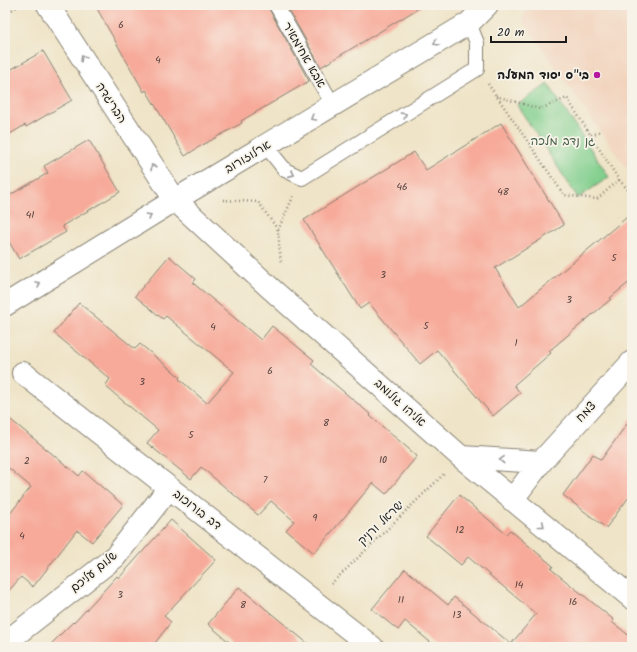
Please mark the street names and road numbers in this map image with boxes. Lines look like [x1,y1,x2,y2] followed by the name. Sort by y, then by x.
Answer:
[277,18,331,92] street label: אבא אחימאיר
[91,79,131,127] street label: הבריגדה
[221,136,275,178] street label: ארלוזורוב
[370,374,431,432] street label: אליהו גולומב
[571,397,601,427] street label: צמח
[169,485,225,535] street label: דב בורוכוב
[353,496,409,550] street label: ישראל ורניק
[66,546,122,597] street label: שלום עליכם

